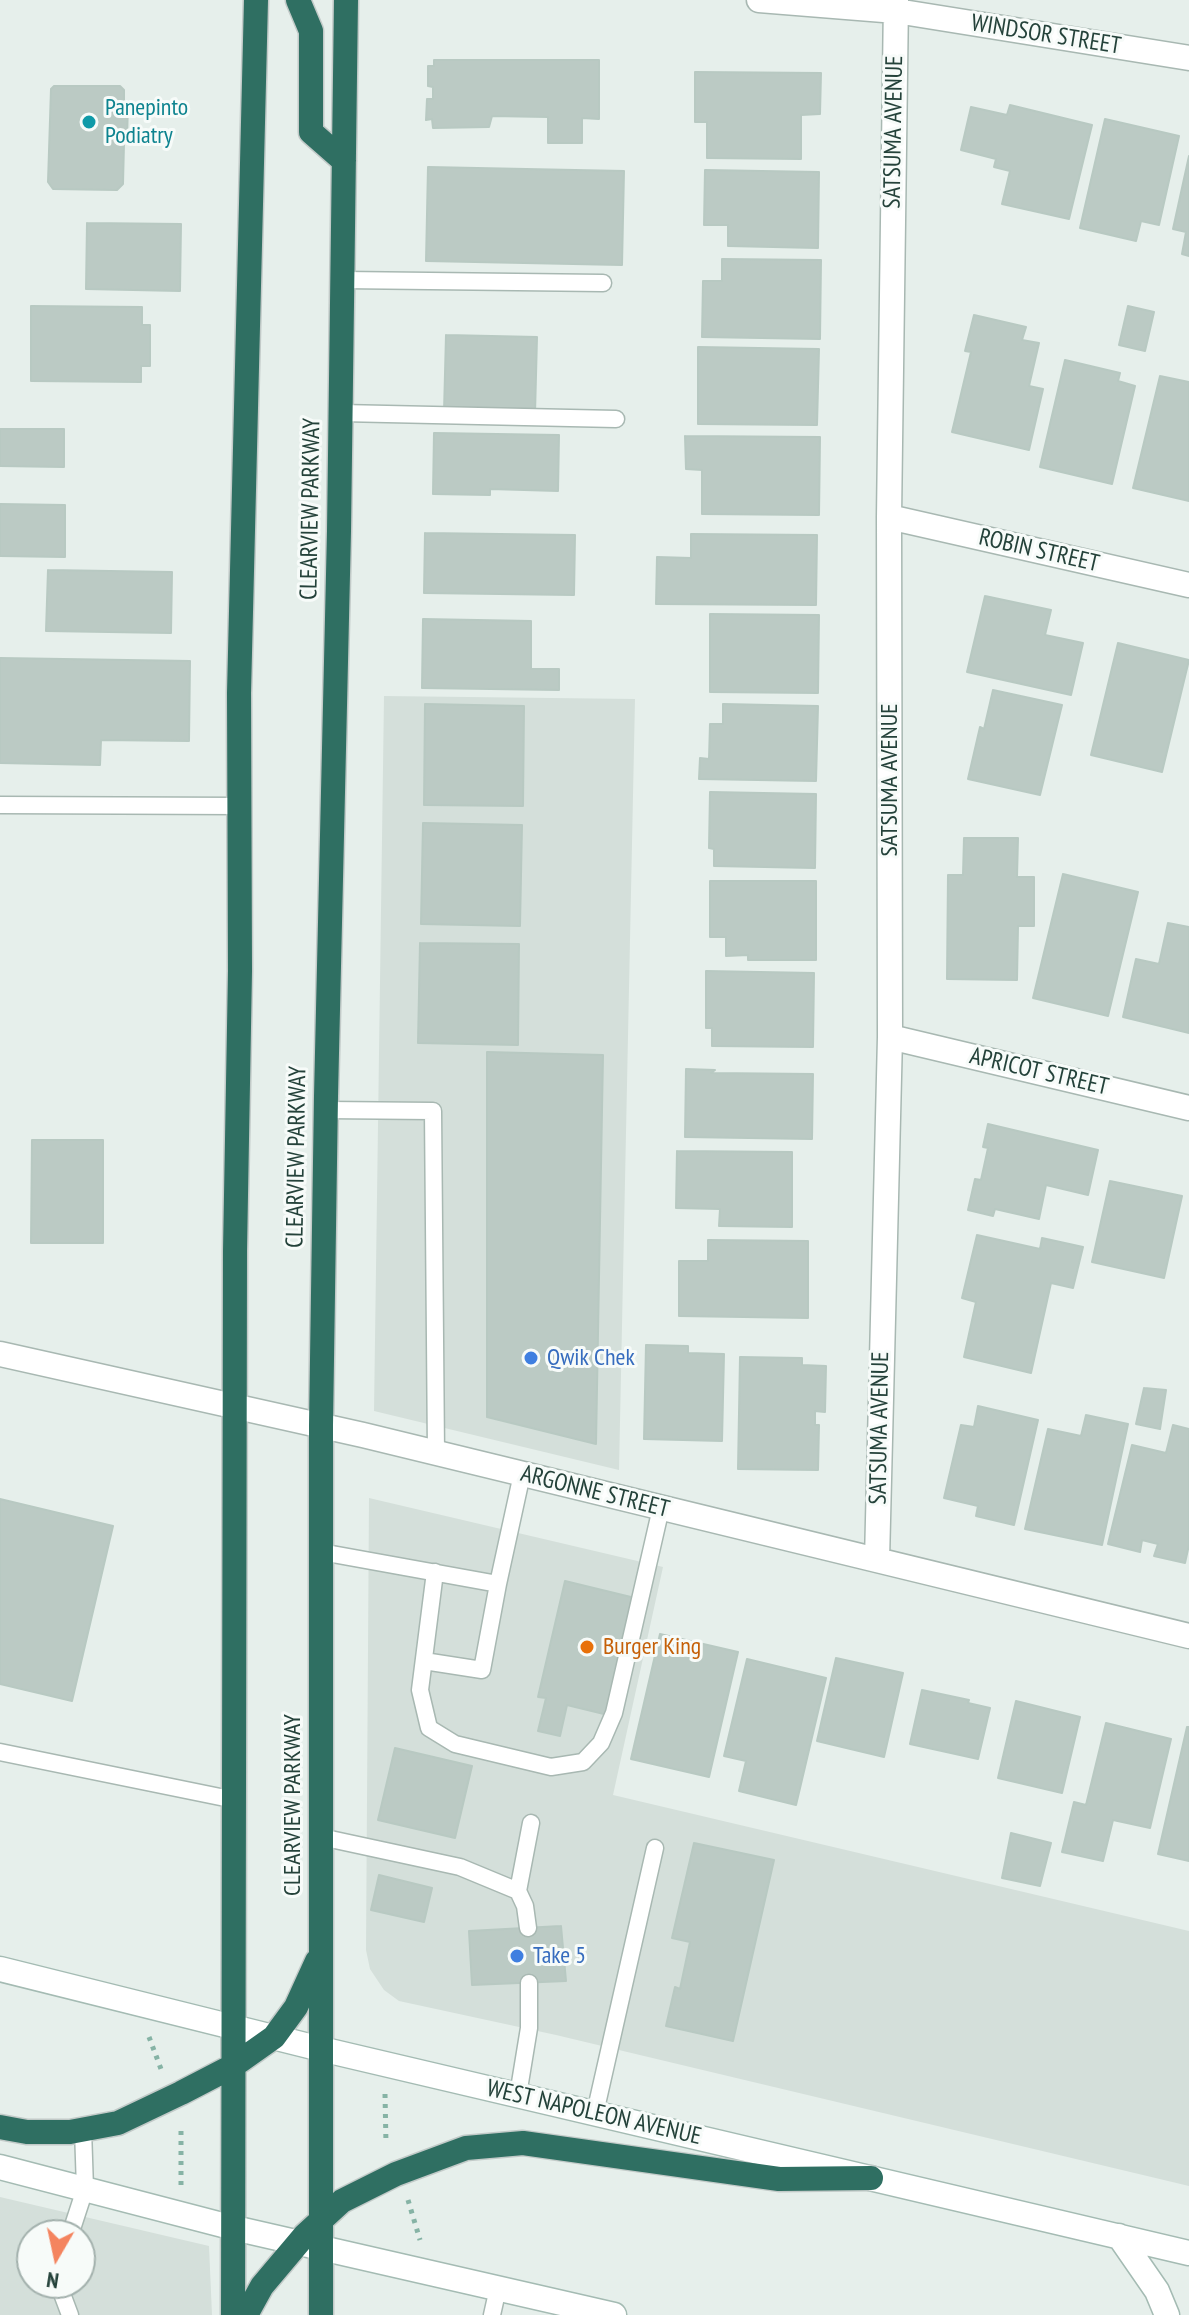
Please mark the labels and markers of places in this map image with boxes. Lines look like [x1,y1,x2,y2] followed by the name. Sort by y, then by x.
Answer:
[105,94,188,150] place label: Panepinto Podiatry
[80,113,98,131] marker: Panepinto Podiatry
[547,1344,635,1372] place label: Qwik Chek
[522,1349,540,1367] marker: Qwik Chek
[603,1633,701,1661] place label: Burger King
[578,1638,596,1656] marker: Burger King
[533,1942,586,1970] place label: Take 5
[508,1947,526,1965] marker: Take 5

